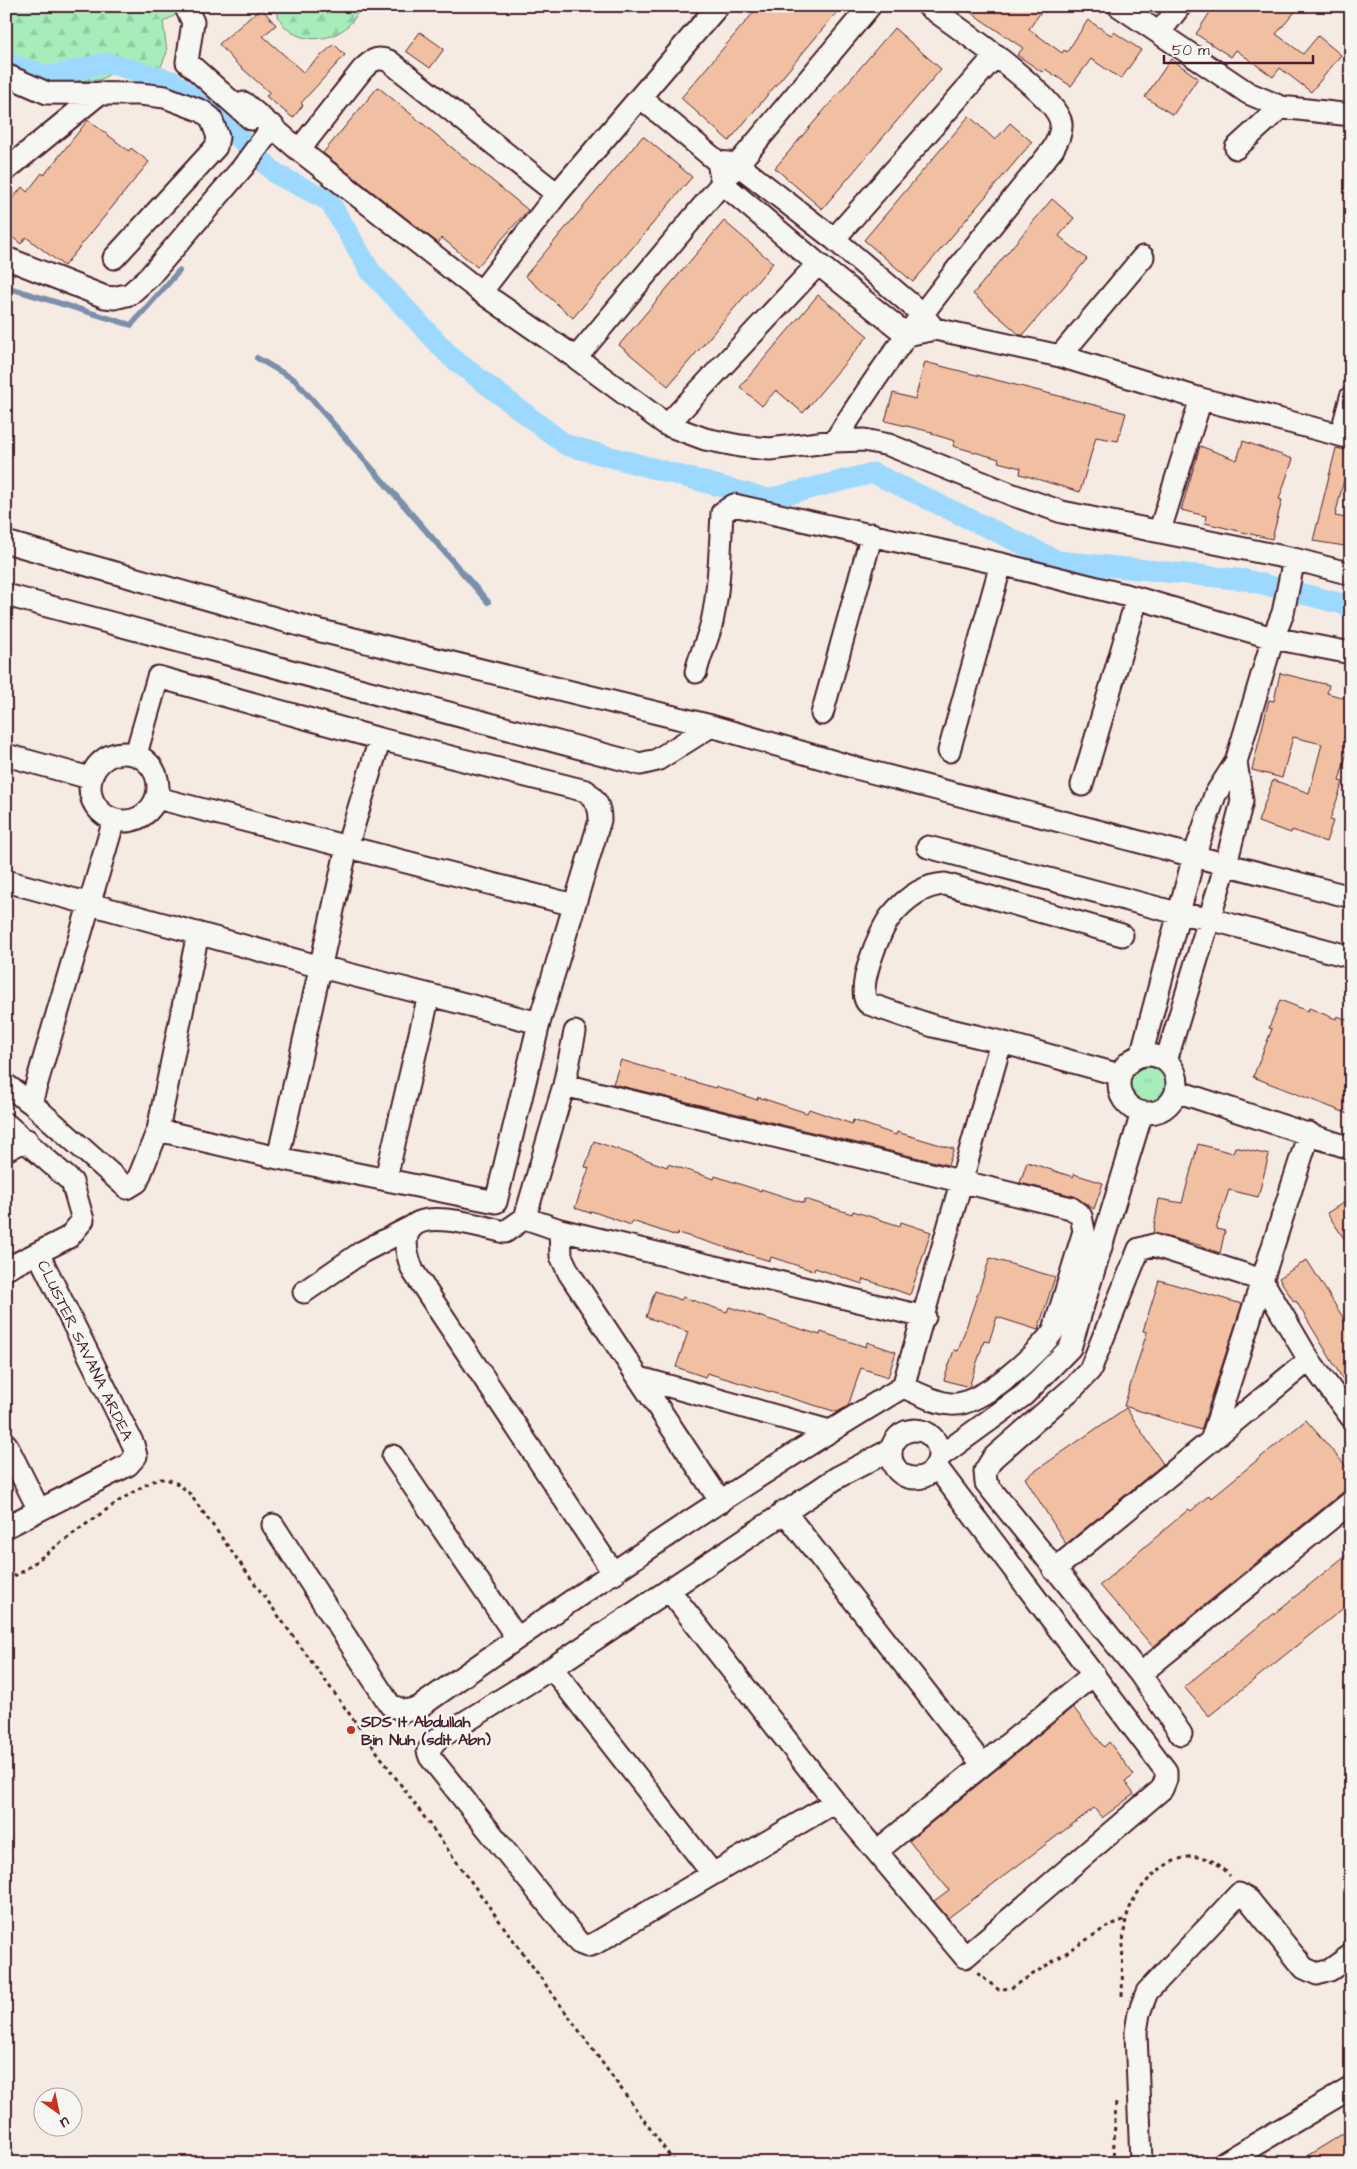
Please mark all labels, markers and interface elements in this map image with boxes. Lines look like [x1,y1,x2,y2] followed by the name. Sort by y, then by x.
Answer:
[1164,32,1313,64] scale bar
[1172,40,1210,61] text: 50 m
[32,1257,138,1444] street label: CLUSTER SAVANA ARDEA
[360,1711,491,1751] place label: SDS It Abdullah Bin Nuh (sdit Abn)
[345,1724,357,1736] marker: SDS It Abdullah Bin Nuh (sdit Abn)
[32,2086,82,2136] north arrow
[56,2112,73,2133] text: U

